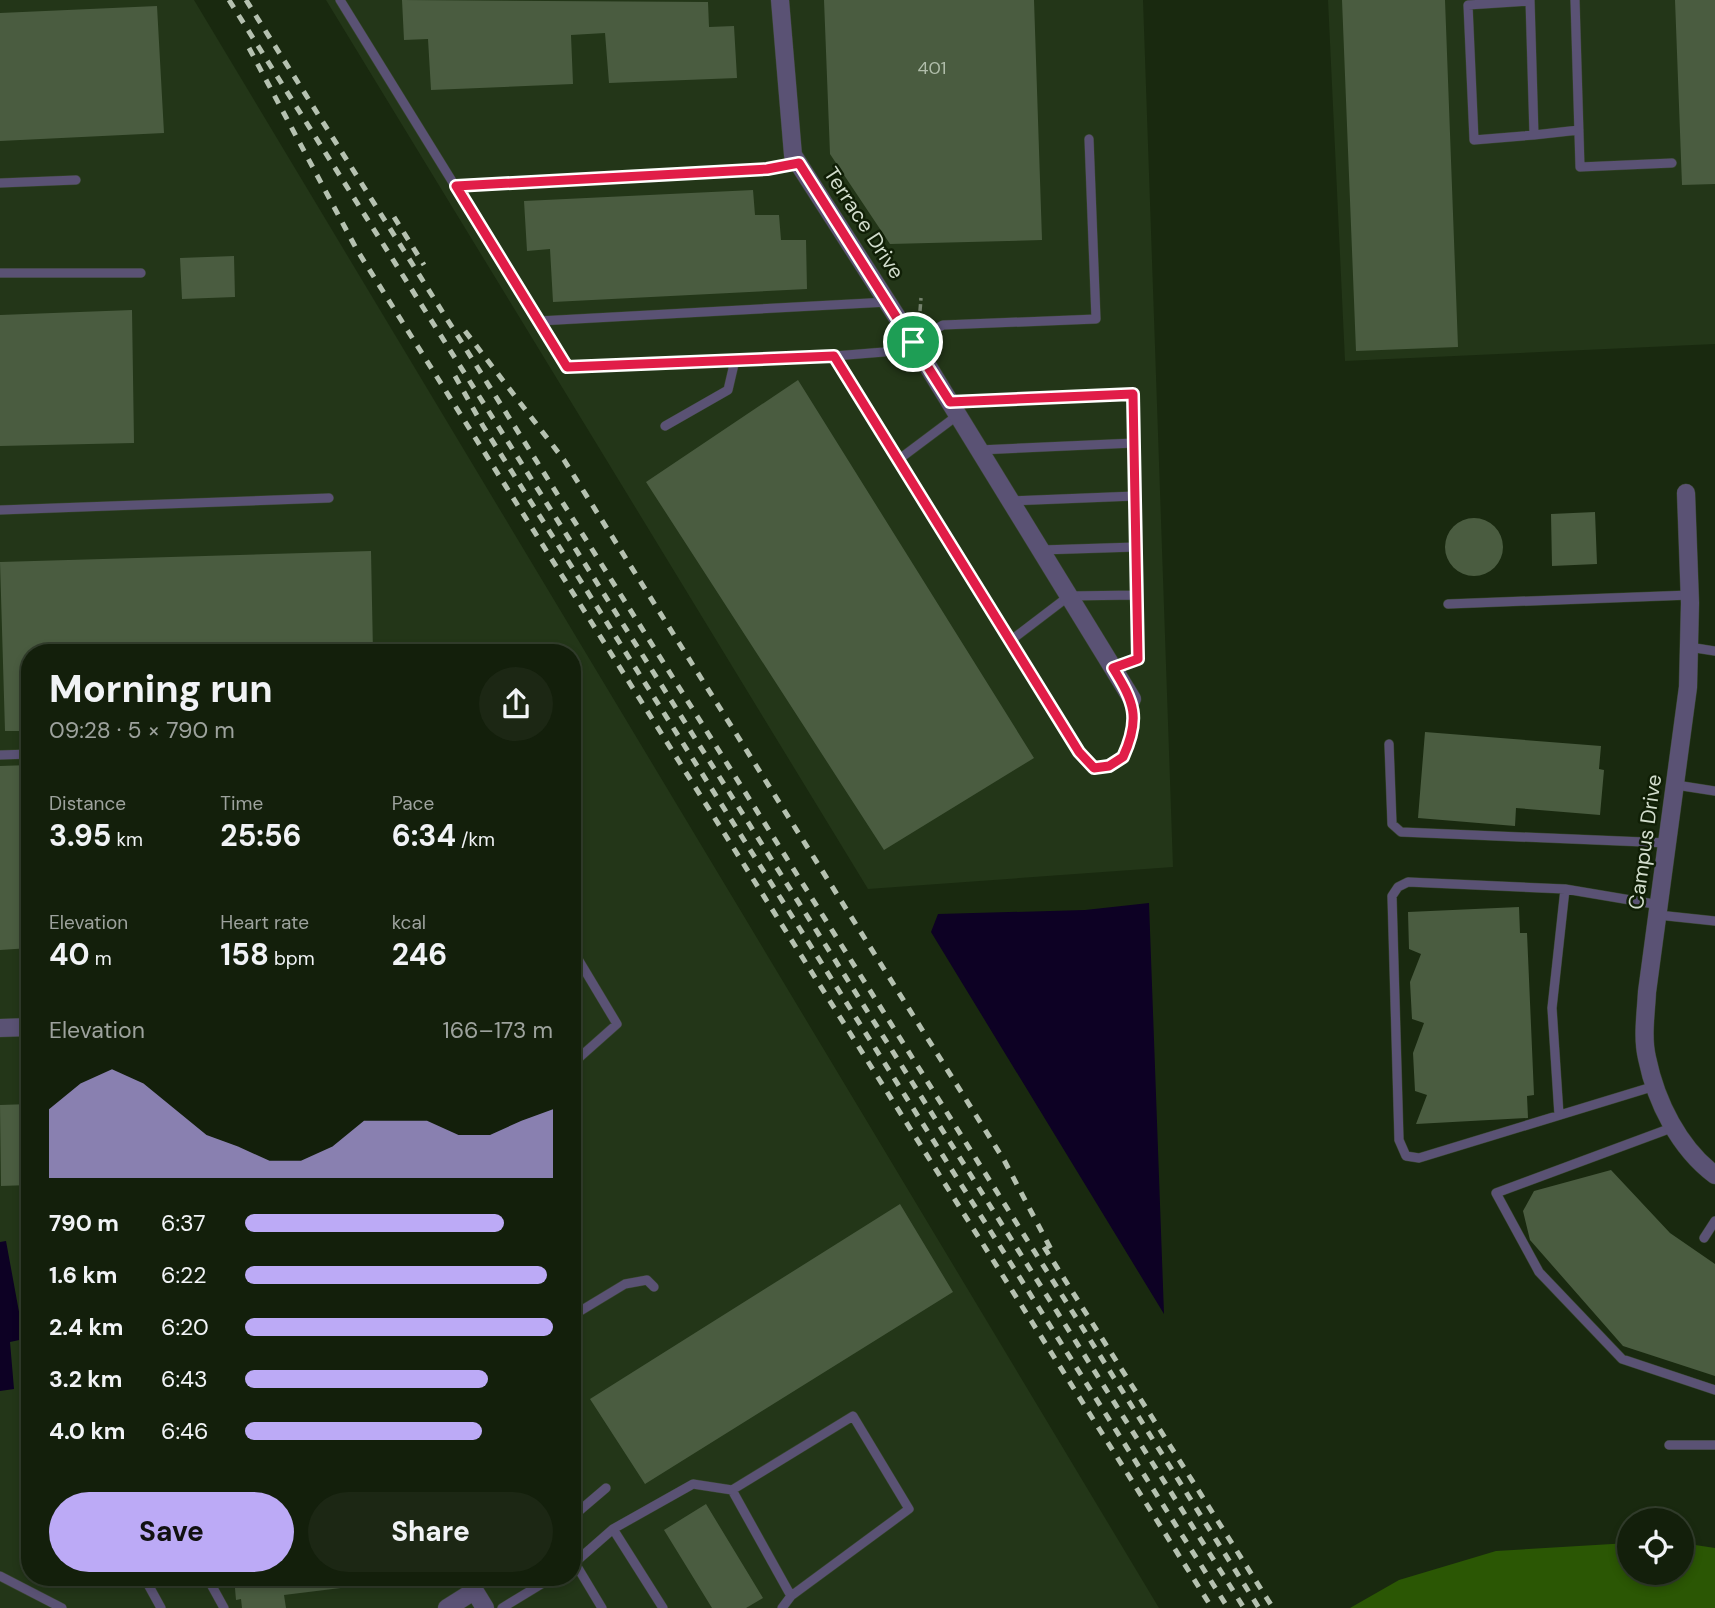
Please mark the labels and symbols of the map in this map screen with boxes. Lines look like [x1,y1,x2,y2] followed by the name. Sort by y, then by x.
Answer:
[918,56,946,80] house number: 401
[817,162,911,284] street label: Terrace Drive
[883,312,943,372] pin
[1622,773,1668,911] street label: Campus Drive

